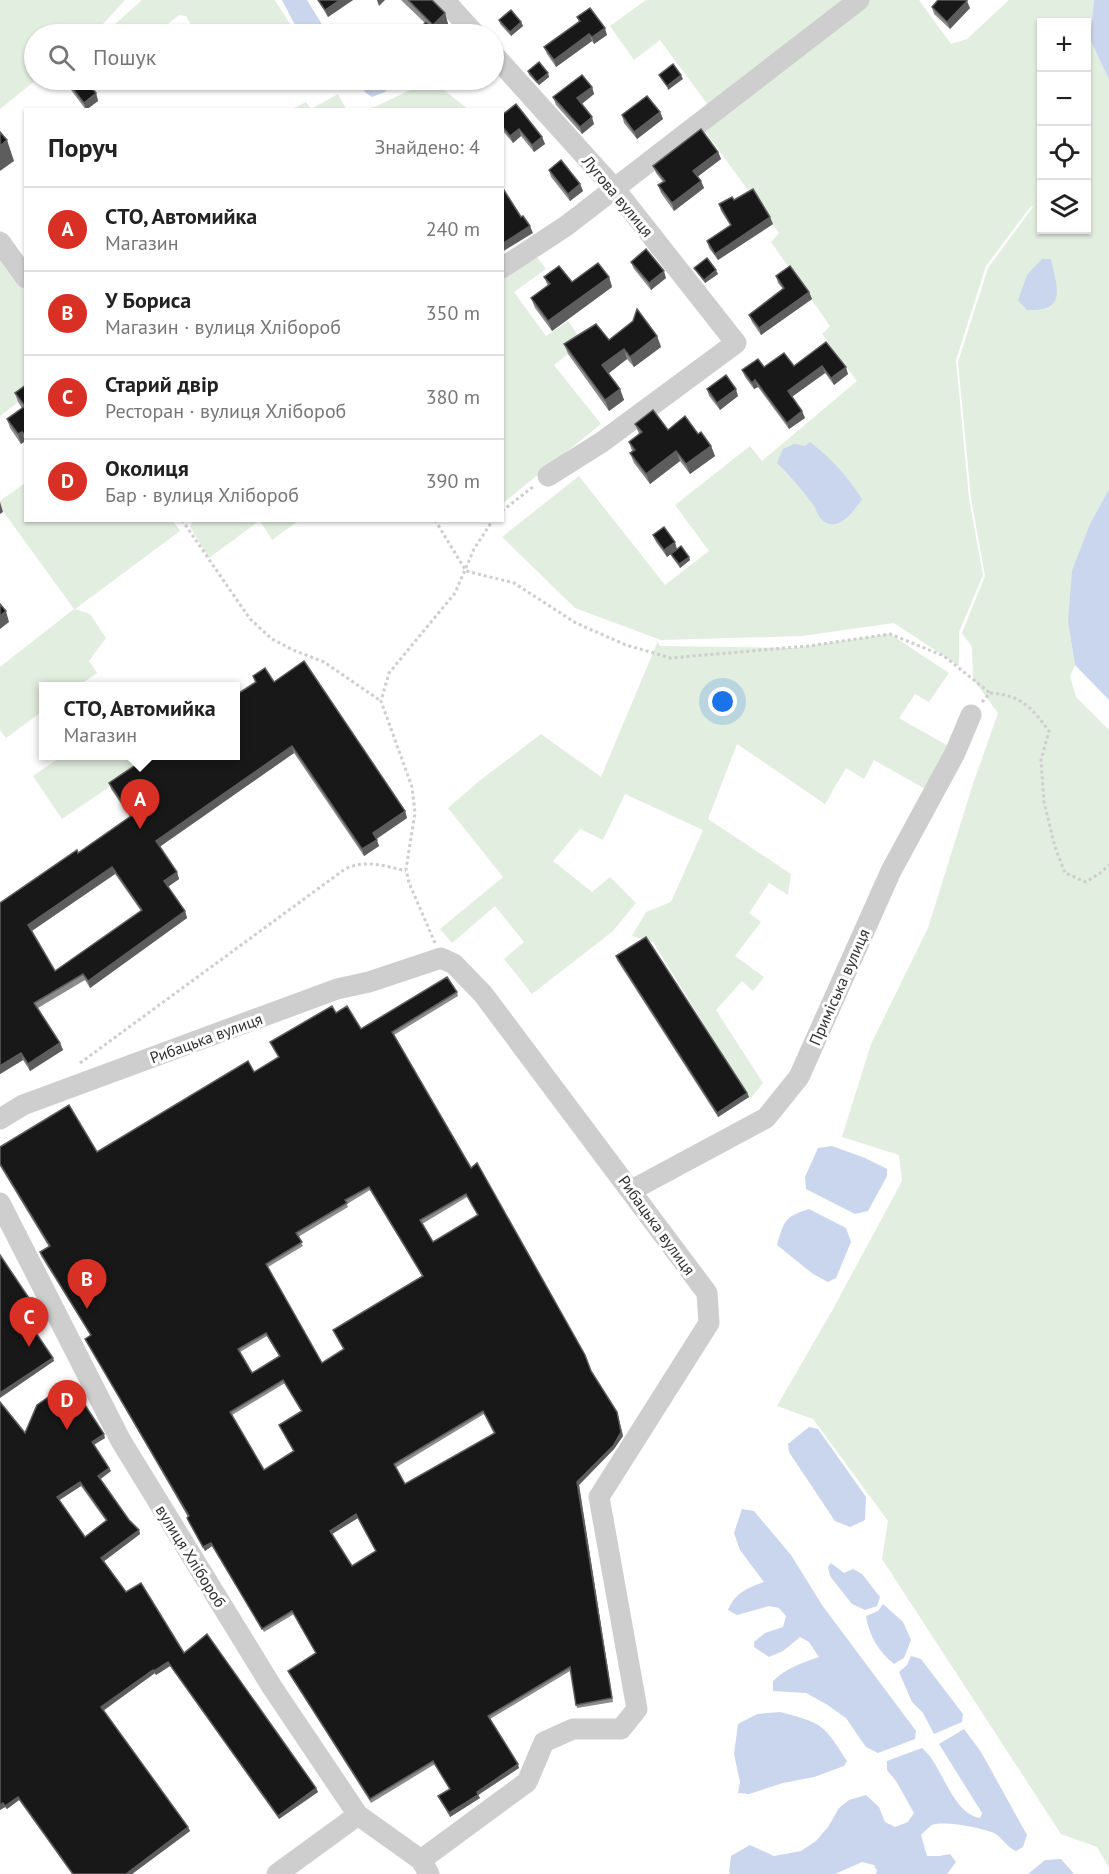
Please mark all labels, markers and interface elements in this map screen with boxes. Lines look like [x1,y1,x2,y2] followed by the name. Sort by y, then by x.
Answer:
[1037,18,1091,234] map controls
[1037,18,1091,72] button: +
[24,24,504,90] search box
[45,41,78,74] icon: search
[93,43,156,71] text: Пошук
[1037,72,1091,126] button: −
[1037,126,1091,180] button: locate
[48,131,118,164] text: Поруч
[374,134,480,160] text: Знайдено: 4
[577,150,658,241] street label: Лугова вулиця
[1037,180,1091,234] button: layers
[105,202,257,230] text: СТО, Автомийка
[61,216,74,242] text: A
[426,216,480,242] text: 240 m
[105,230,179,256] text: Магазин
[105,286,191,314] text: У Бориса
[62,300,73,326] text: B
[426,300,480,326] text: 350 m
[105,314,341,340] text: Магазин · вулиця Хлібороб
[105,370,219,398] text: Старий двір
[62,384,73,410] text: C
[426,384,480,410] text: 380 m
[105,398,346,424] text: Ресторан · вулиця Хлібороб
[105,454,189,482] text: Околиця
[61,468,74,494] text: D
[426,468,480,494] text: 390 m
[105,482,299,508] text: Бар · вулиця Хлібороб
[39,682,240,760] popup
[708,687,737,716] your location
[63,694,216,722] text: СТО, Автомийка
[63,722,137,748] text: Магазин
[120,780,160,829] pin: A
[804,926,874,1048] street label: Приміська вулиця
[147,1008,265,1068] street label: Рибацька вулиця
[614,1171,700,1279] street label: Рибацька вулиця
[68,1260,106,1309] pin: B
[9,1298,48,1347] pin: C
[48,1380,86,1430] pin: D
[152,1501,230,1611] street label: вулиця Хлібороб

